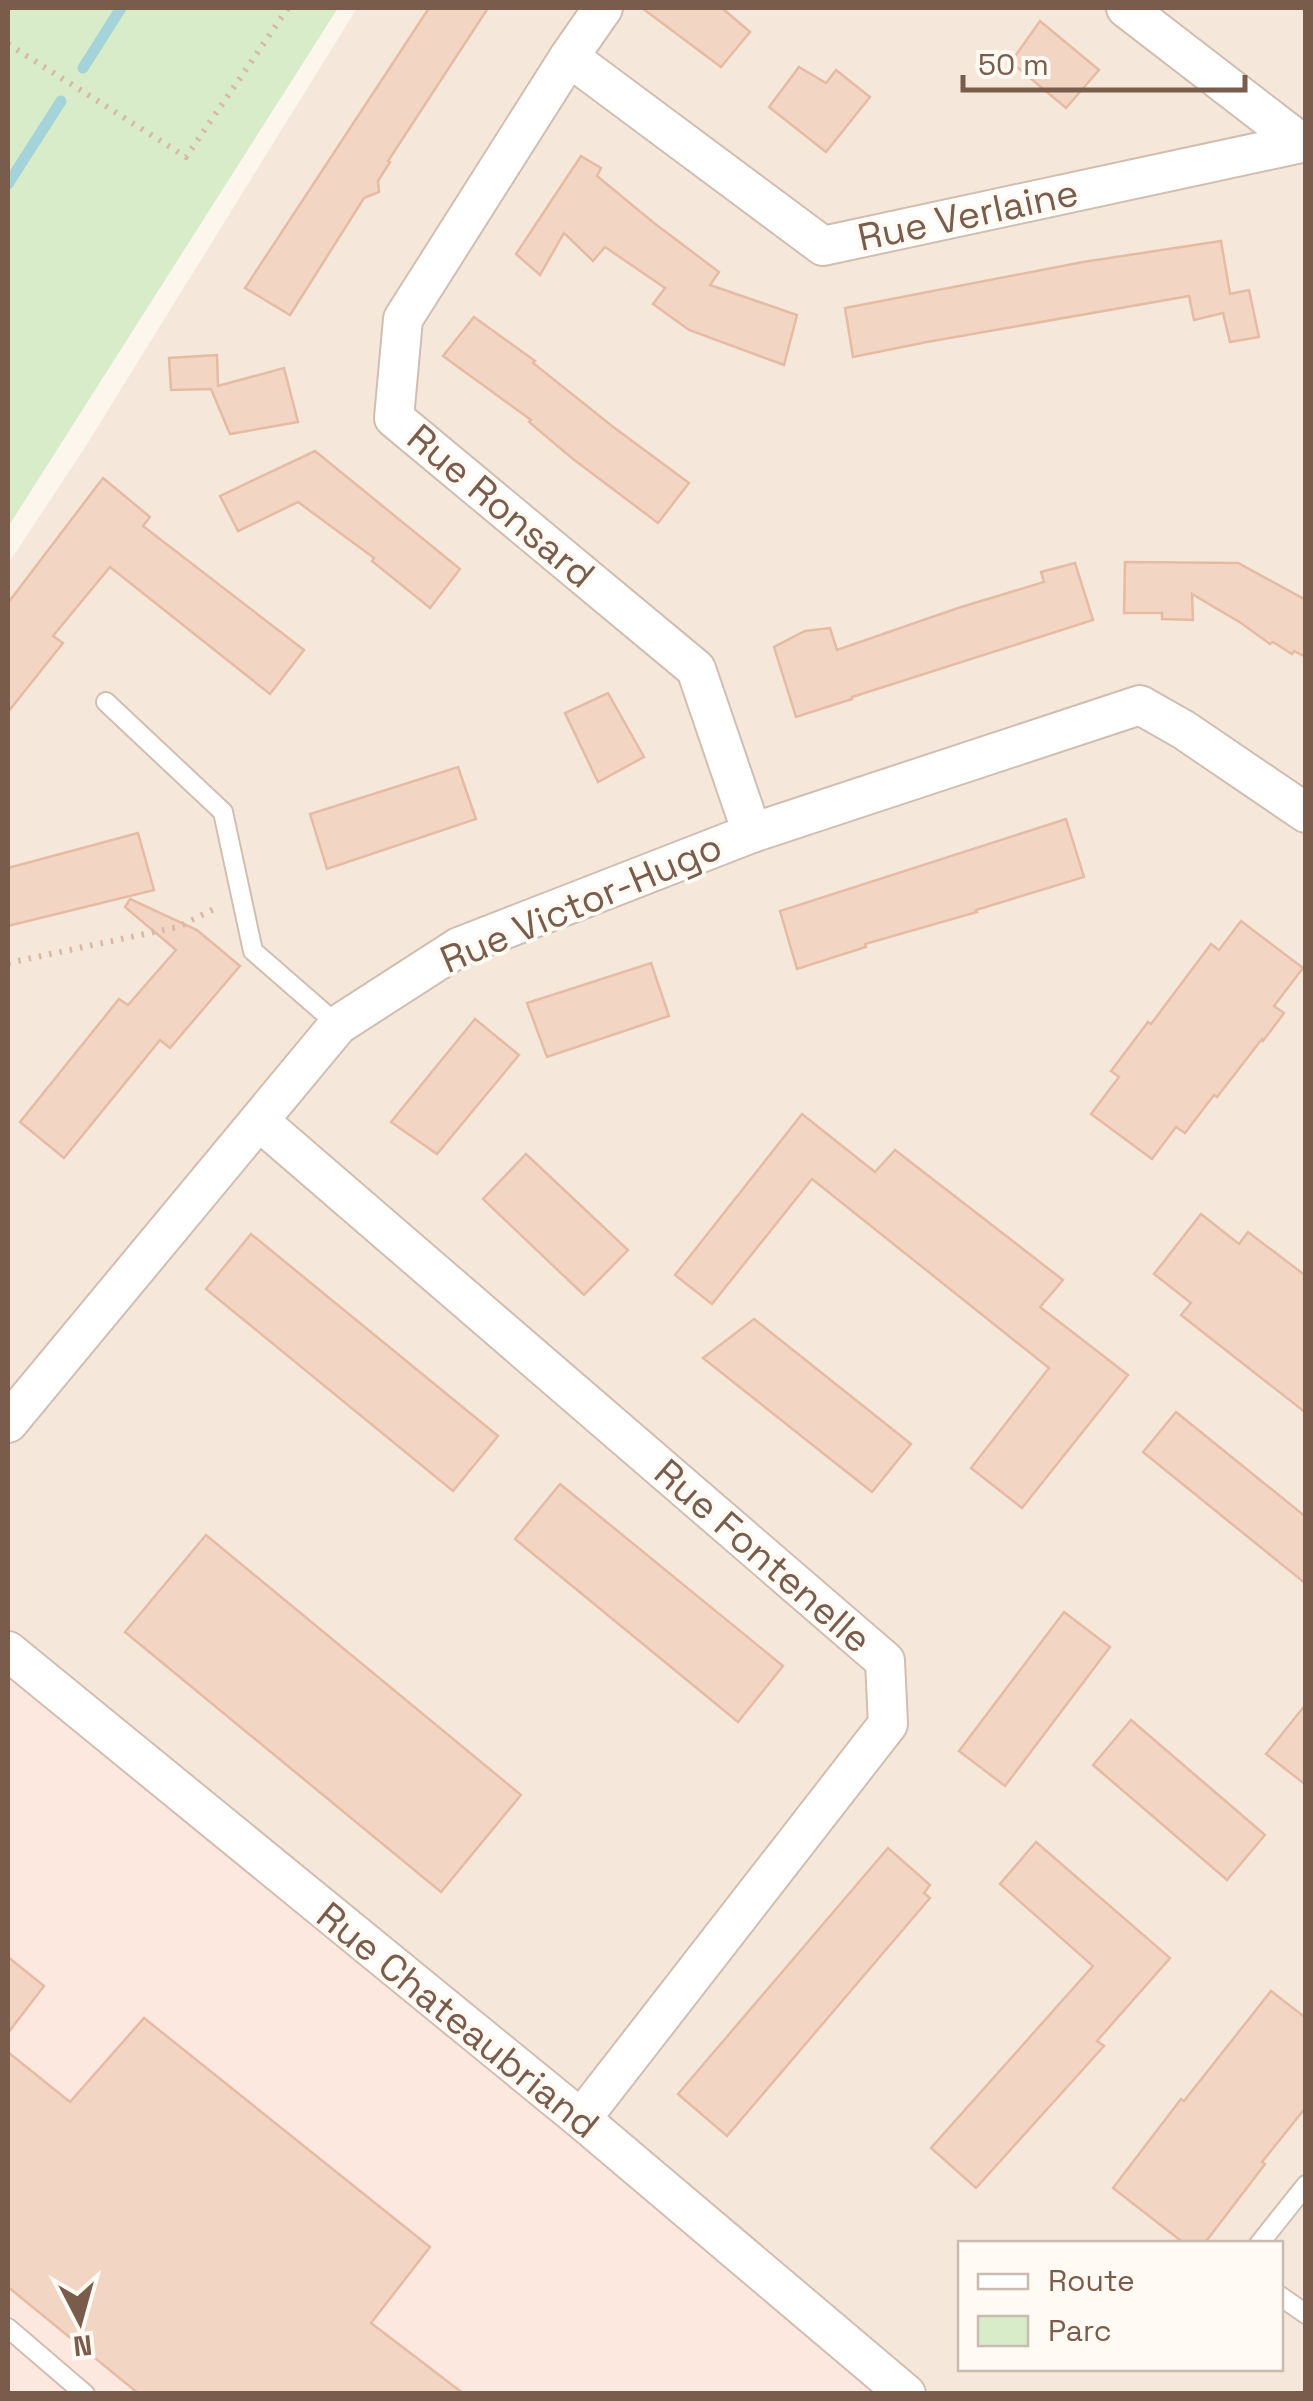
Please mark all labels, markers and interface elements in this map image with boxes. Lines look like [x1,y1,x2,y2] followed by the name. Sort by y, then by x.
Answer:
[963,30,1246,92] scale bar
[978,45,1049,84] text: 50 m
[853,168,1083,262] street label: Rue Verlaine
[397,414,605,598] street label: Rue Ronsard
[433,822,729,984] street label: Rue Victor-Hugo
[645,1449,881,1663] street label: Rue Fontenelle
[307,1891,609,2149] street label: Rue Chateaubriand
[958,2241,1283,2371] legend
[1048,2261,1135,2300] text: Route
[30,2271,130,2371] north arrow
[1048,2311,1112,2350] text: Parc
[71,2327,94,2365] text: N

